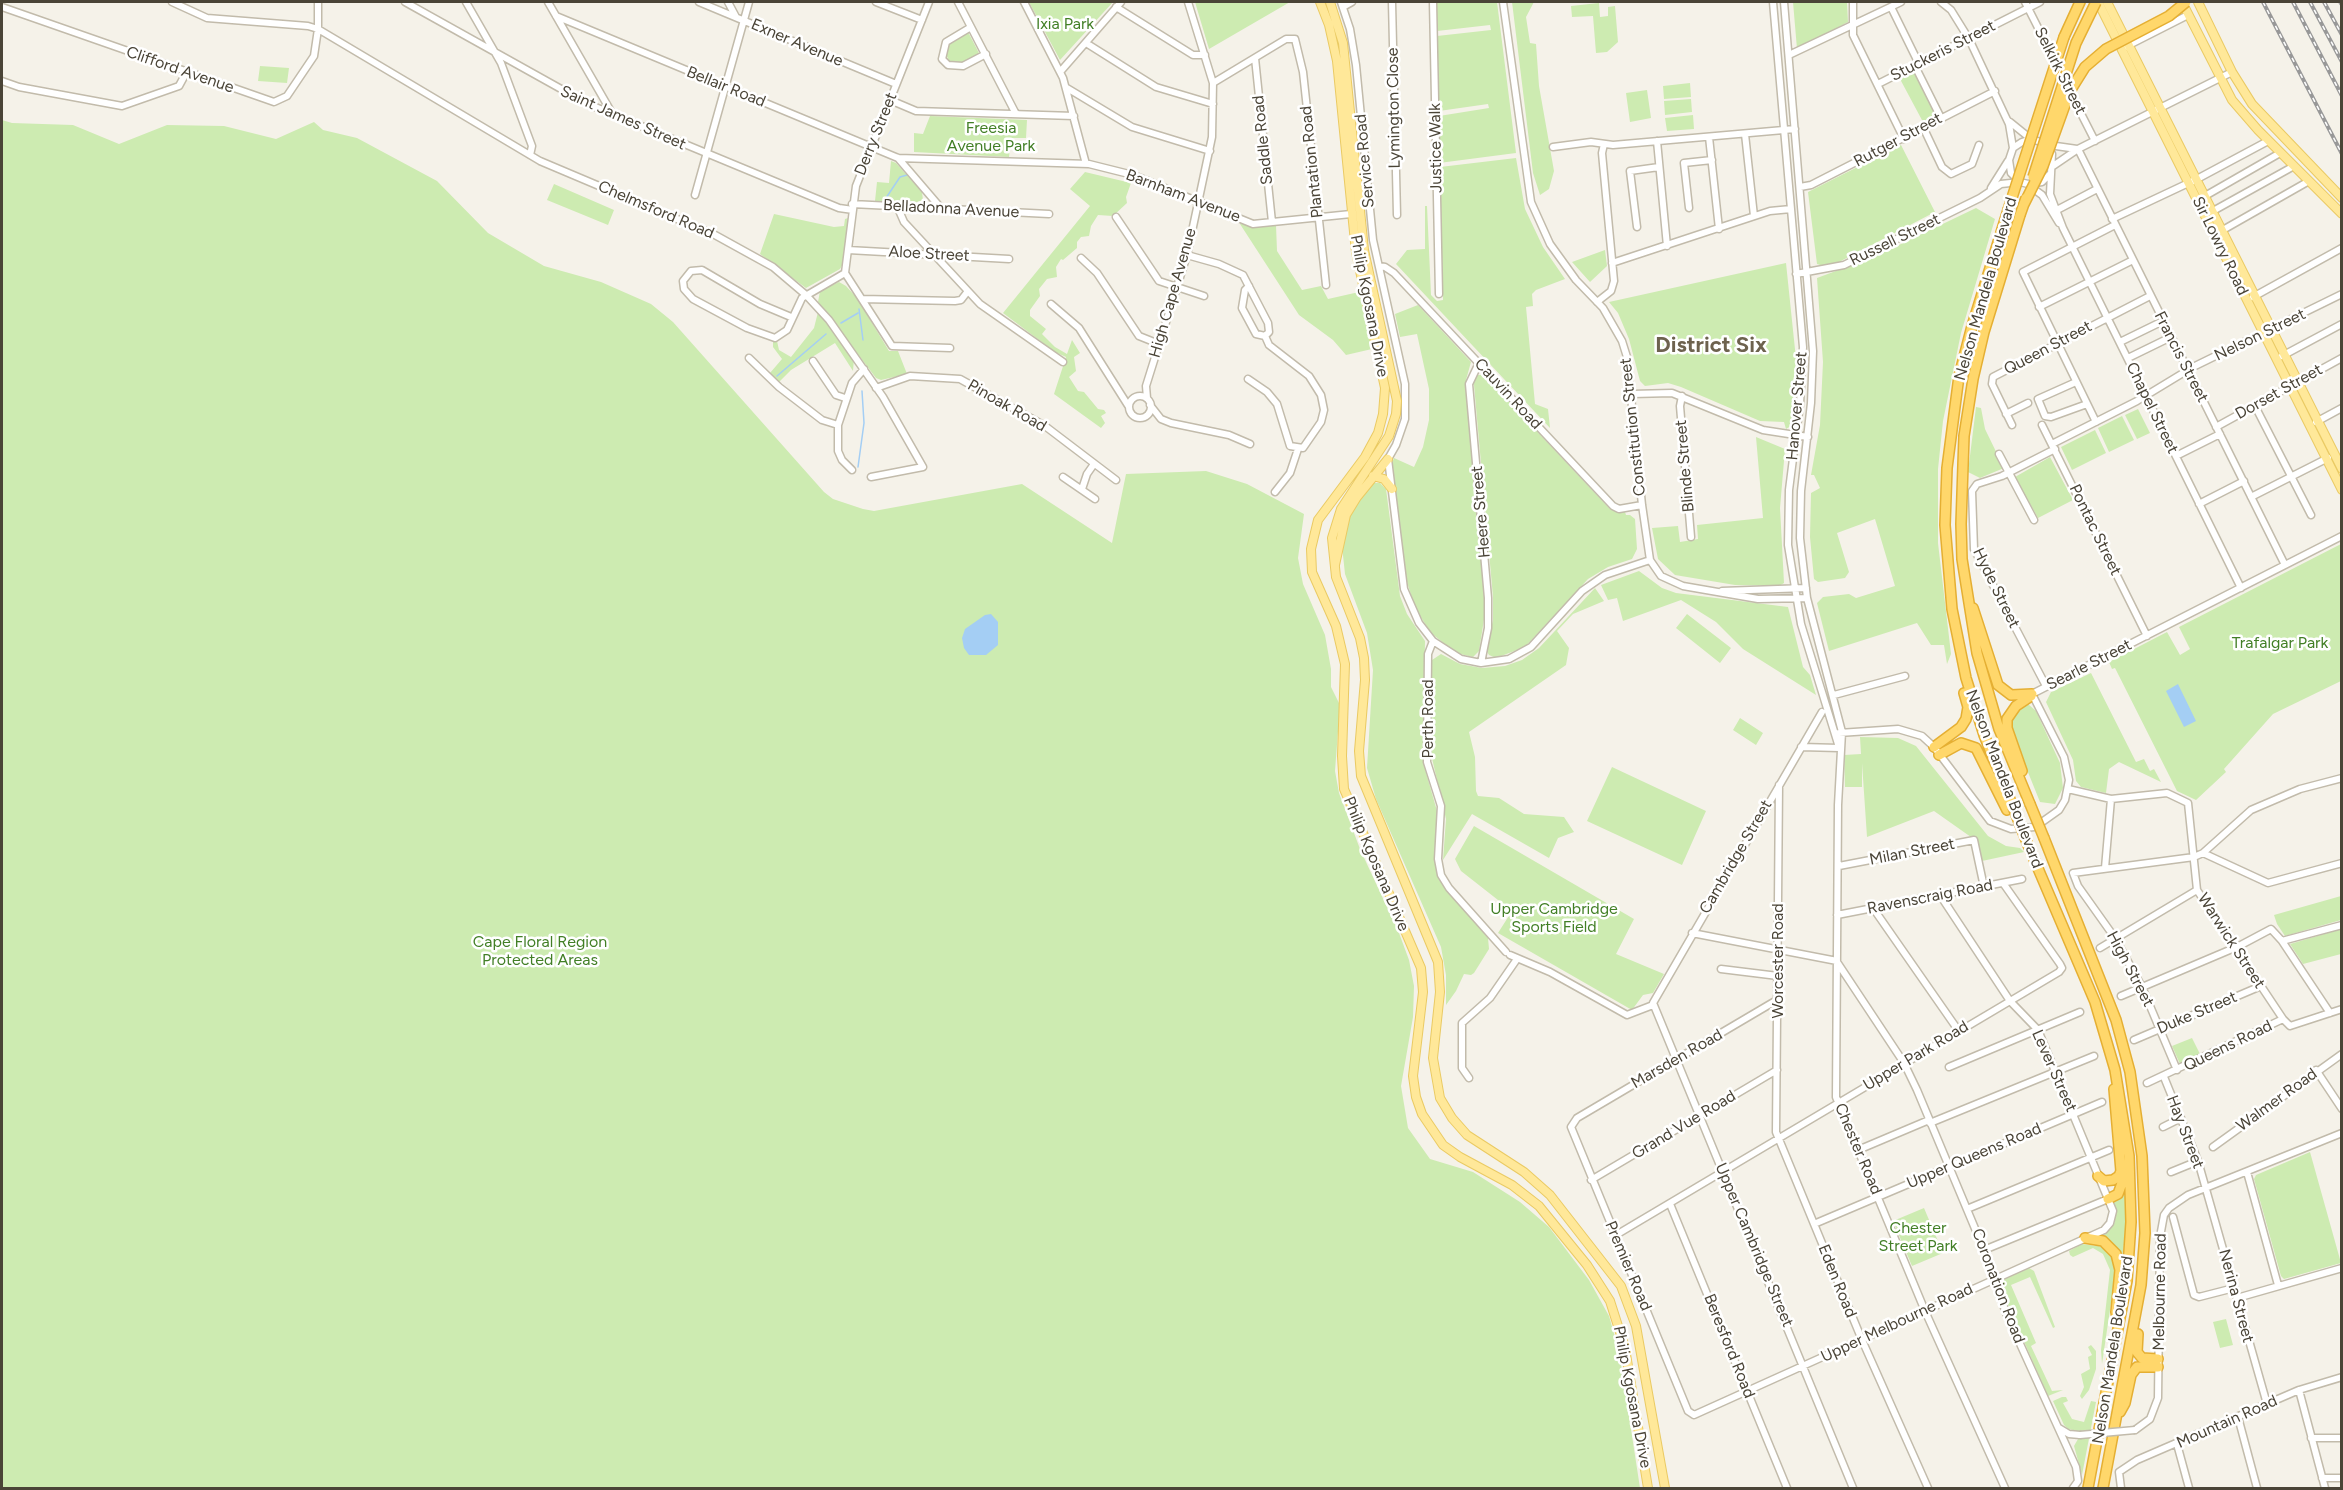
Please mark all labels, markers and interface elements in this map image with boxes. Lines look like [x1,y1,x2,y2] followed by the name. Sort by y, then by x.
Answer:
[1036,14,1094,34] park label: Ixia Park
[748,15,846,71] street label: Exner Avenue
[1887,16,1999,86] street label: Stuckeris Street
[2030,24,2090,118] street label: Selkirk Street
[124,43,236,97] street label: Clifford Avenue
[1383,47,1405,169] street label: Lymington Close
[684,62,768,112] street label: Bellair Road
[557,82,689,154] street label: Saint James Street
[851,90,901,178] street label: Derry Street
[1249,94,1277,186] street label: Saddle Road
[1426,103,1446,193] street label: Justice Walk
[1297,105,1327,219] street label: Plantation Road
[1851,109,1945,171] street label: Rutger Street
[1351,113,1379,209] street label: Service Road
[947,118,1035,156] park label: Freesia Avenue Park
[1123,165,1243,227] street label: Barnham Avenue
[595,177,717,243] street label: Chelmsford Road
[2188,194,2252,298] street label: Sir Lowry Road
[1951,195,2021,383] street label: Nelson Mandela Boulevard
[882,196,1020,222] street label: Belladonna Avenue
[1847,210,1943,270] street label: Russell Street
[1145,226,1201,360] street label: High Cape Avenue
[1346,233,1392,379] street label: Philip Kgosana Drive
[888,242,970,266] street label: Aloe Street
[2211,305,2309,365] street label: Nelson Street
[2150,308,2212,406] street label: Francis Street
[2001,317,2095,379] street label: Queen Street
[1655,333,1767,359] district label: District Six
[1783,351,1811,461] street label: Hanover Street
[1470,354,1546,434] street label: Cauvin Road
[1616,357,1650,497] street label: Constitution Street
[2122,359,2182,457] street label: Chapel Street
[2232,360,2326,424] street label: Dorset Street
[964,376,1050,436] street label: Pinoak Road
[1671,419,1699,513] street label: Blinde Street
[1467,465,1495,559] street label: Heere Street
[2065,481,2125,579] street label: Pontac Street
[1968,545,2024,631] street label: Hyde Street
[2232,633,2328,653] park label: Trafalgar Park
[2043,635,2135,695] street label: Searle Street
[1418,679,1438,759] street label: Perth Road
[1961,687,2047,871] street label: Nelson Mandela Boulevard
[1339,794,1413,934] street label: Philip Kgosana Drive
[1696,797,1776,917] street label: Cambridge Street
[1868,834,1956,870] street label: Milan Street
[1866,875,1994,919] street label: Ravenscraig Road
[2193,890,2269,992] street label: Warwick Street
[1490,899,1618,937] park label: Upper Cambridge Sports Field
[1768,903,1788,1019] street label: Worcester Road
[2102,928,2158,1010] street label: High Street
[473,932,607,970] park label: Cape Floral Region Protected Areas
[2154,988,2240,1038] street label: Duke Street
[2181,1016,2275,1076] street label: Queens Road
[1860,1017,1972,1095] street label: Upper Park Road
[1628,1025,1726,1093] street label: Marsden Road
[2027,1027,2081,1115] street label: Lever Street
[2233,1064,2321,1136] street label: Walmer Road
[1629,1087,1739,1163] street label: Grand Vue Road
[2162,1093,2208,1171] street label: Hay Street
[1830,1100,1886,1198] street label: Chester Road
[1904,1119,2044,1193] street label: Upper Queens Road
[1711,1160,1797,1330] street label: Upper Cambridge Street
[1600,1218,1656,1314] street label: Premier Road
[1878,1218,1958,1256] park label: Chester Street Park
[1967,1226,2029,1346] street label: Coronation Road
[2149,1233,2171,1351] street label: Melbourne Road
[1814,1242,1860,1320] street label: Eden Road
[2214,1247,2258,1345] street label: Nerina Street
[2089,1255,2137,1445] street label: Nelson Mandela Boulevard
[1818,1279,1976,1367] street label: Upper Melbourne Road
[1699,1291,1759,1401] street label: Beresford Road
[1609,1324,1655,1470] street label: Philip Kgosana Drive
[2174,1391,2280,1453] street label: Mountain Road

